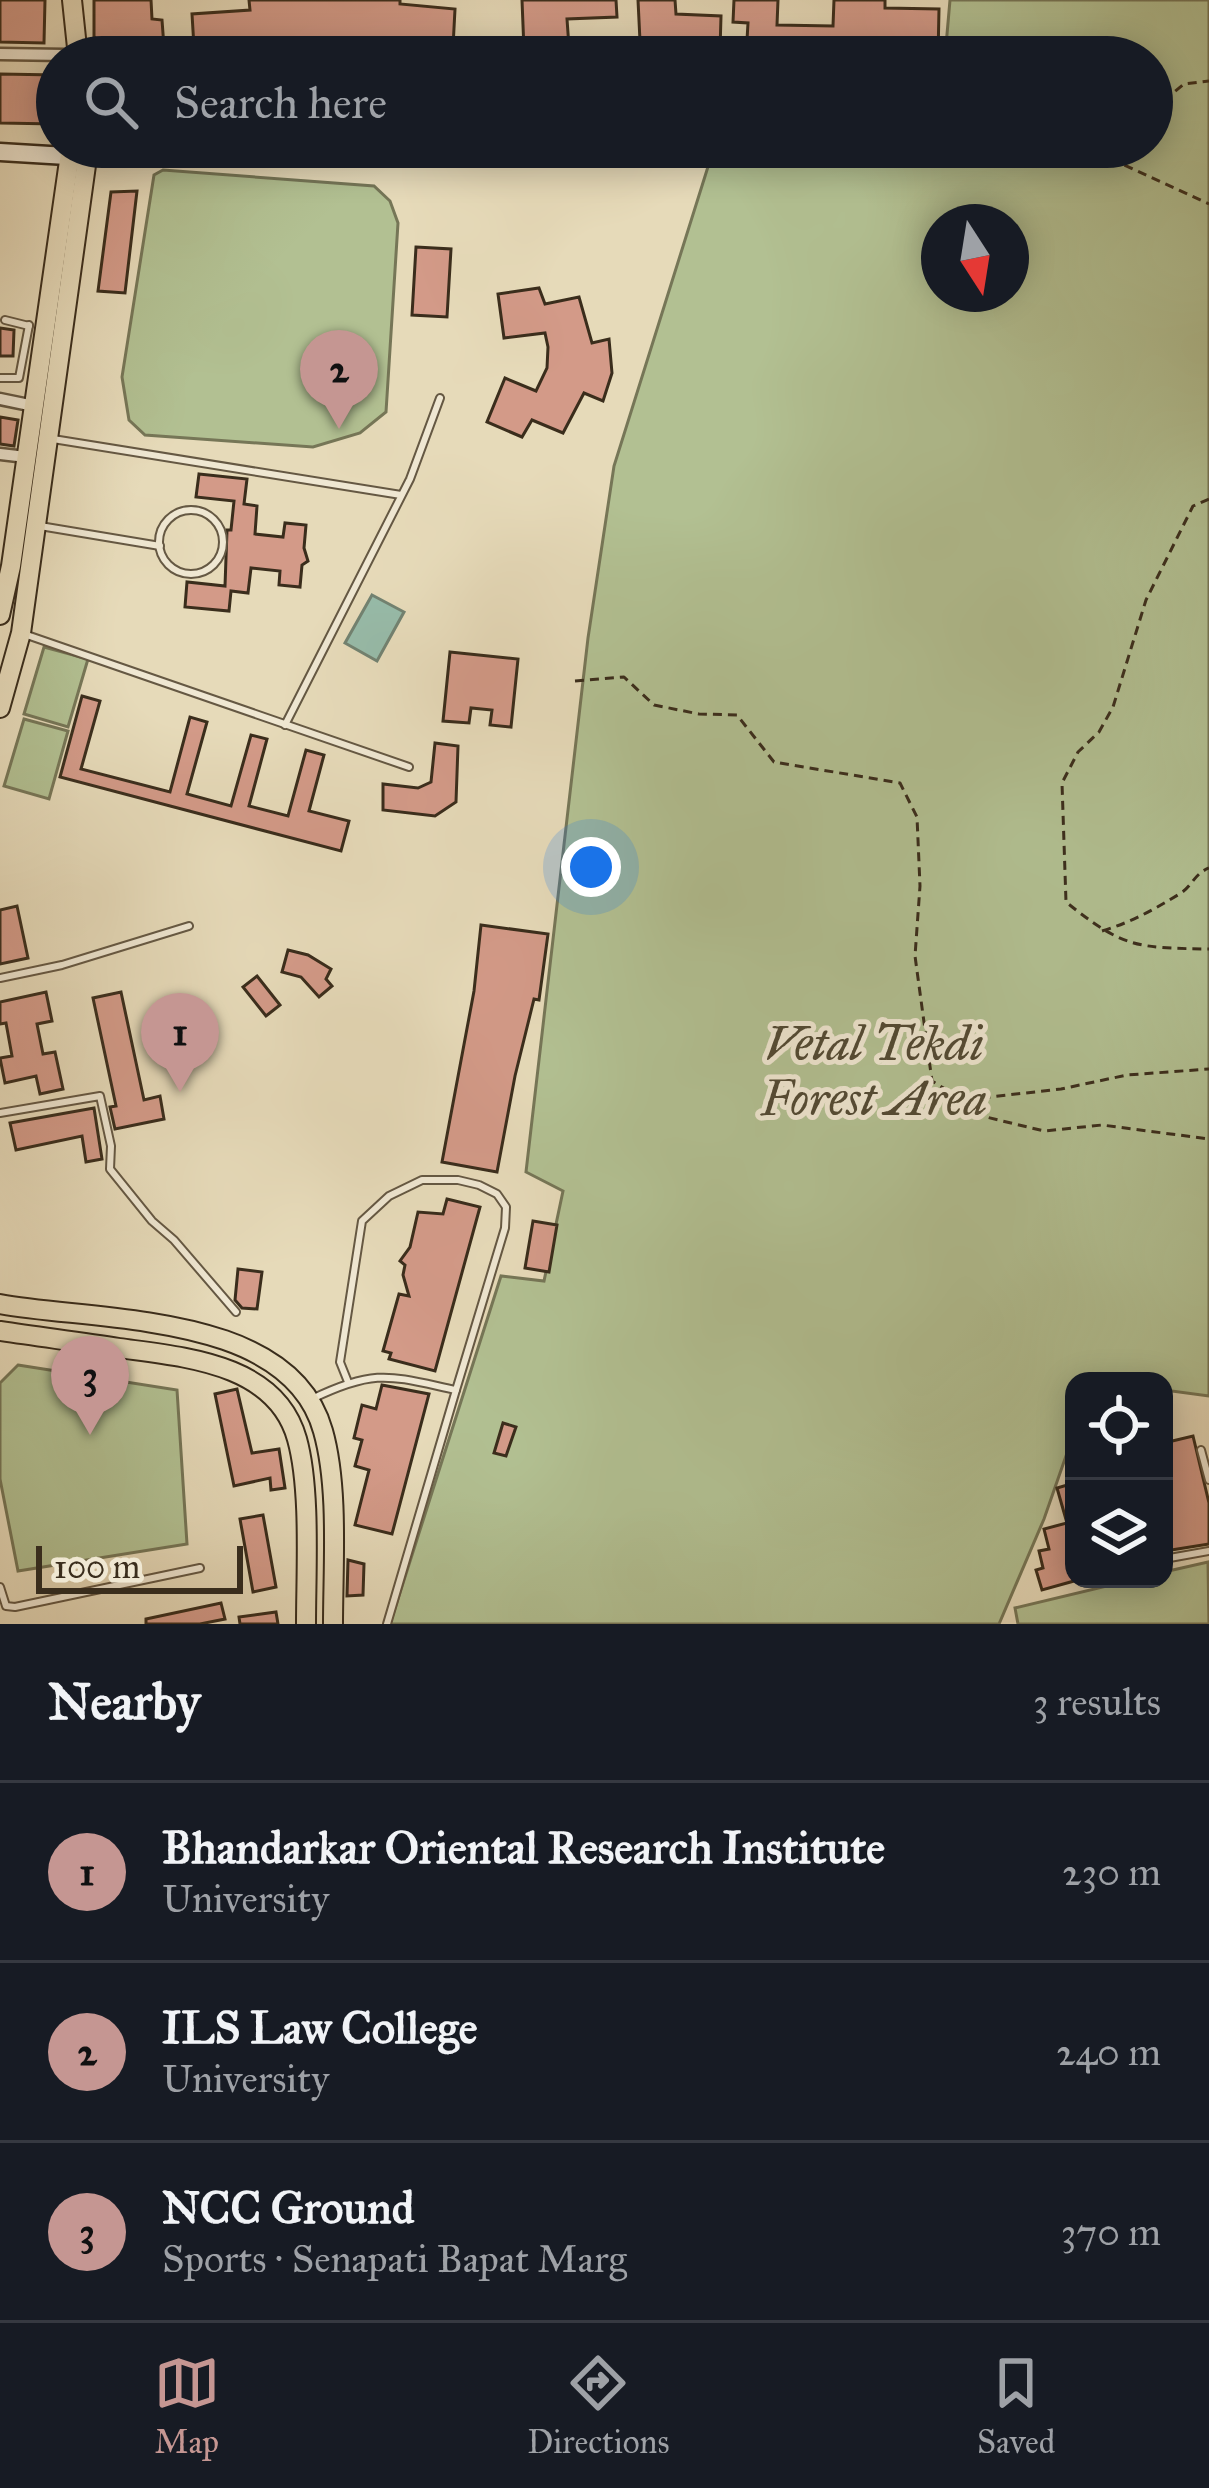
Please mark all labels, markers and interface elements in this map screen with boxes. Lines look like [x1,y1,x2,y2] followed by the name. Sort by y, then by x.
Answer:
[36,36,1173,168] search box
[78,69,144,135] icon: search
[174,75,387,130] text: Search here
[921,204,1029,312] north arrow
[300,330,378,429] pin: 2
[561,837,621,897] your location
[141,993,219,1092] pin: 1
[760,1014,987,1128] park label: Vetal Tekdi Forest Area
[51,1336,129,1435] pin: 3
[1065,1372,1173,1588] map controls
[1065,1372,1173,1480] button: locate
[1065,1480,1173,1588] button: layers
[36,1540,243,1593] scale bar
[54,1547,140,1587] text: 100 m
[48,1671,200,1733] text: Nearby
[1033,1678,1161,1726] text: 3 results
[162,1820,885,1875] text: Bhandarkar Oriental Research Institute
[79,1848,95,1896] text: 1
[1062,1848,1161,1896] text: 230 m
[162,1875,329,1923] text: University
[162,2000,477,2055] text: ILS Law College
[77,2028,97,2076] text: 2
[1056,2028,1161,2076] text: 240 m
[162,2055,329,2103] text: University
[162,2180,414,2235] text: NCC Ground
[79,2208,95,2256] text: 3
[1061,2208,1161,2256] text: 370 m
[162,2235,627,2283] text: Sports · Senapati Bapat Marg
[154,2350,220,2462] tab: Map
[527,2350,669,2462] tab: Directions
[977,2350,1055,2462] tab: Saved

